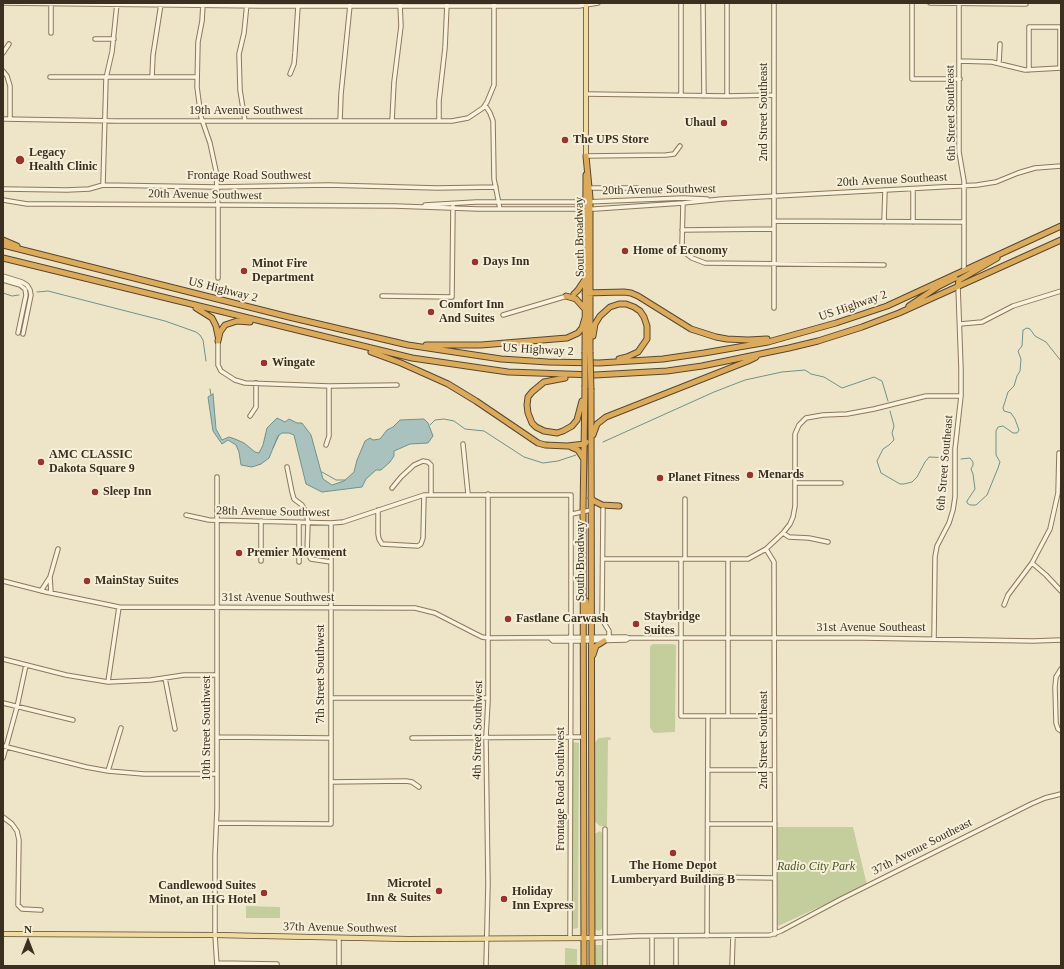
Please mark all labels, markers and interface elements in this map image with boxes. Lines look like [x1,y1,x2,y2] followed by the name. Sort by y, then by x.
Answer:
[757,63,771,161] street label: 2nd Street Southeast
[943,65,959,161] street label: 6th Street Southeast
[189,104,303,118] street label: 19th Avenue Southwest
[685,116,716,130] place label: Uhaul
[719,118,729,128] marker: Uhaul
[573,133,649,147] place label: The UPS Store
[560,135,570,145] marker: The UPS Store
[29,146,97,174] place label: Legacy Health Clinic
[14,154,26,166] marker: Legacy Health Clinic
[187,169,311,183] street label: Frontage Road Southwest
[836,170,948,190] street label: 20th Avenue Southeast
[602,182,716,198] street label: 20th Avenue Southwest
[148,187,262,203] street label: 20th Avenue Southwest
[572,197,588,277] street label: South Broadway
[633,244,728,258] place label: Home of Economy
[620,246,630,256] marker: Home of Economy
[483,255,529,269] place label: Days Inn
[252,257,314,285] place label: Minot Fire Department
[470,257,480,267] marker: Days Inn
[239,266,249,276] marker: Minot Fire Department
[187,274,259,306] street label: US Highway 2
[817,288,889,324] street label: US Highway 2
[439,298,504,326] place label: Comfort Inn And Suites
[426,307,436,317] marker: Comfort Inn And Suites
[502,341,574,359] street label: US Highway 2
[272,356,315,370] place label: Wingate
[259,358,269,368] marker: Wingate
[934,415,956,511] street label: 6th Street Southeast
[49,448,135,476] place label: AMC CLASSIC Dakota Square 9
[36,457,46,467] marker: AMC CLASSIC Dakota Square 9
[758,468,804,482] place label: Menards
[745,470,755,480] marker: Menards
[668,471,740,485] place label: Planet Fitness
[655,473,665,483] marker: Planet Fitness
[103,485,151,499] place label: Sleep Inn
[90,487,100,497] marker: Sleep Inn
[216,504,330,520] street label: 28th Avenue Southwest
[574,521,588,601] street label: South Broadway
[247,546,346,560] place label: Premier Movement
[234,548,244,558] marker: Premier Movement
[95,574,179,588] place label: MainStay Suites
[82,576,92,586] marker: MainStay Suites
[222,591,334,605] street label: 31st Avenue Southwest
[644,610,700,638] place label: Staybridge Suites
[516,612,608,626] place label: Fastlane Carwash
[503,614,513,624] marker: Fastlane Carwash
[631,619,641,629] marker: Staybridge Suites
[816,621,926,635] street label: 31st Avenue Southeast
[314,624,328,724] street label: 7th Street Southwest
[200,675,214,781] street label: 10th Street Southwest
[470,680,486,780] street label: 4th Street Southwest
[757,691,771,789] street label: 2nd Street Southeast
[554,727,568,851] street label: Frontage Road Southwest
[870,816,974,878] street label: 37th Avenue Southeast
[668,848,678,858] marker: The Home Depot Lumberyard Building B
[611,859,735,887] place label: The Home Depot Lumberyard Building B
[777,860,855,874] park label: Radio City Park
[366,877,431,905] place label: Microtel Inn & Suites
[149,879,256,907] place label: Candlewood Suites Minot, an IHG Hotel
[512,885,573,913] place label: Holiday Inn Express
[434,886,444,896] marker: Microtel Inn & Suites
[259,888,269,898] marker: Candlewood Suites Minot, an IHG Hotel
[499,894,509,904] marker: Holiday Inn Express
[283,920,397,936] street label: 37th Avenue Southwest
[8,921,48,961] north arrow
[24,923,32,935] text: N

